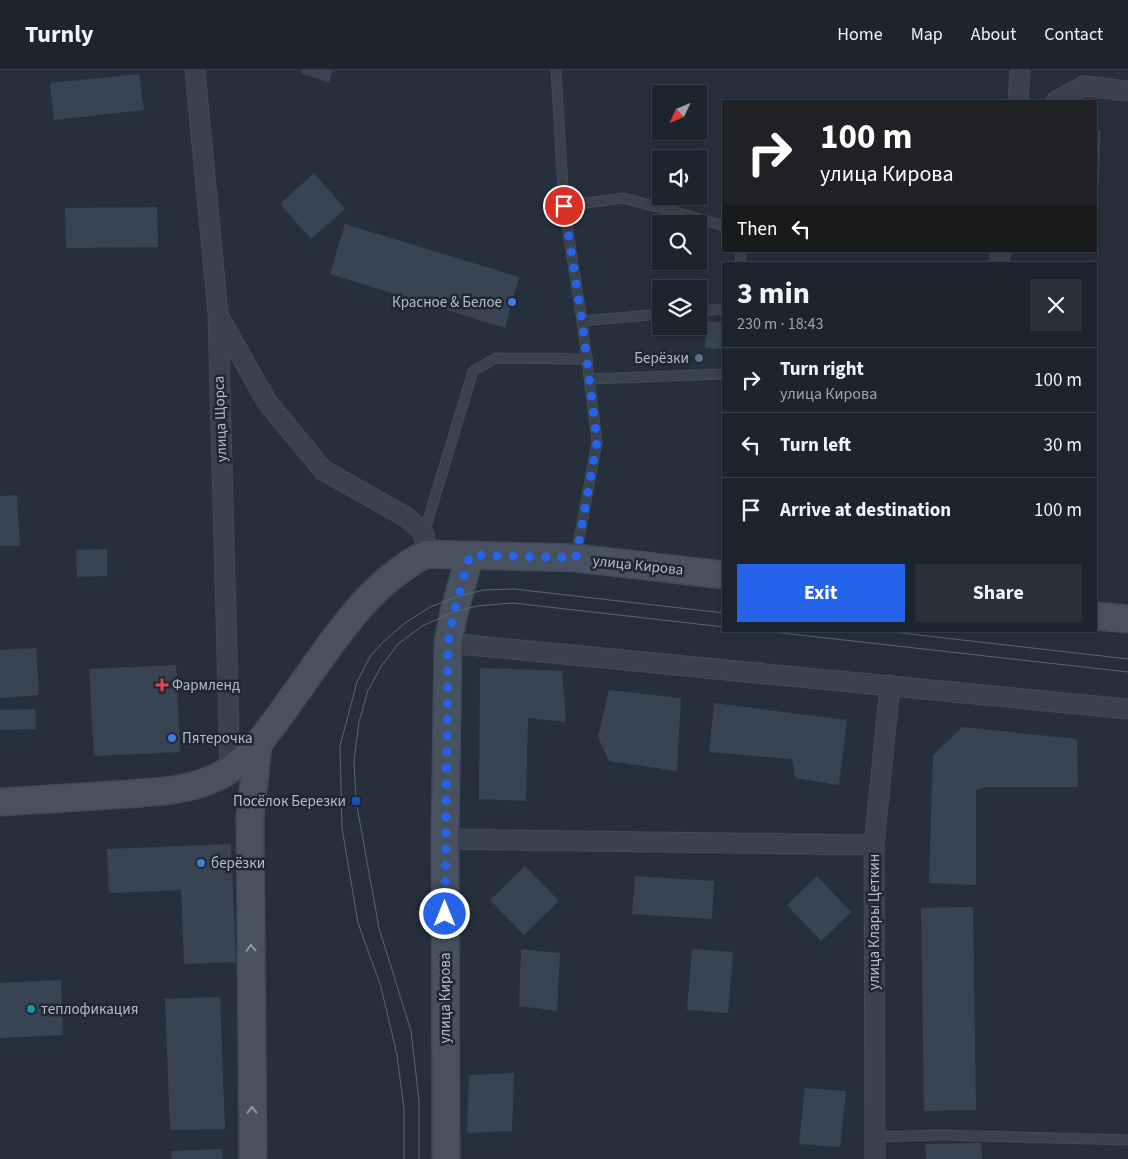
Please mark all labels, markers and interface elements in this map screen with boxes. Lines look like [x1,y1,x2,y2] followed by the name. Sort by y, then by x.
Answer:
[25,17,94,52] text: Turnly
[837,22,883,47] text: Home
[911,22,943,47] text: Map
[971,22,1016,47] text: About
[1044,22,1103,47] text: Contact
[652,85,708,140] north arrow
[652,85,707,335] map controls
[820,112,912,162] text: 100 m
[737,120,802,185] icon: right
[652,150,707,205] button: sound
[820,158,954,190] text: улица Кирова
[543,185,585,227] pin
[550,192,578,220] icon: arrive
[652,215,707,270] button: search
[787,215,815,243] icon: left
[737,216,777,243] text: Then
[737,272,810,315] text: 3 min
[1030,279,1082,331] button: close
[652,280,707,335] button: layers
[392,292,502,313] place label: Красное & Белое
[506,296,518,308] marker: Красное & Белое
[737,313,824,335] text: 230 m · 18:43
[634,348,689,369] place label: Берёзки
[693,352,705,364] marker: Берёзки
[780,356,864,383] text: Turn right
[737,366,765,394] icon: right
[1034,367,1082,394] text: 100 m
[208,375,232,462] street label: улица Щорса
[780,383,877,405] text: улица Кирова
[737,431,765,459] icon: left
[780,432,851,459] text: Turn left
[1044,432,1082,459] text: 30 m
[737,496,765,524] icon: arrive
[780,497,951,524] text: Arrive at destination
[1034,497,1082,524] text: 100 m
[592,550,684,581] street label: улица Кирова
[737,564,905,622] button: Exit
[915,564,1082,622] button: Share
[172,675,240,696] place label: Фармленд
[156,679,168,691] marker: Фармленд
[182,728,253,749] place label: Пятерочка
[166,732,178,744] marker: Пятерочка
[233,791,346,812] place label: Посёлок Березки
[350,795,362,807] marker: Посёлок Березки
[211,853,265,874] place label: берёзки
[864,854,885,990] street label: улица Клары Цеткин
[195,857,207,869] marker: берёзки
[418,887,470,939] position arrow
[246,944,256,952] one-way arrow
[435,952,456,1044] street label: улица Кирова
[41,999,138,1020] place label: теплофикация
[25,1003,37,1015] marker: теплофикация
[247,1106,258,1114] one-way arrow

